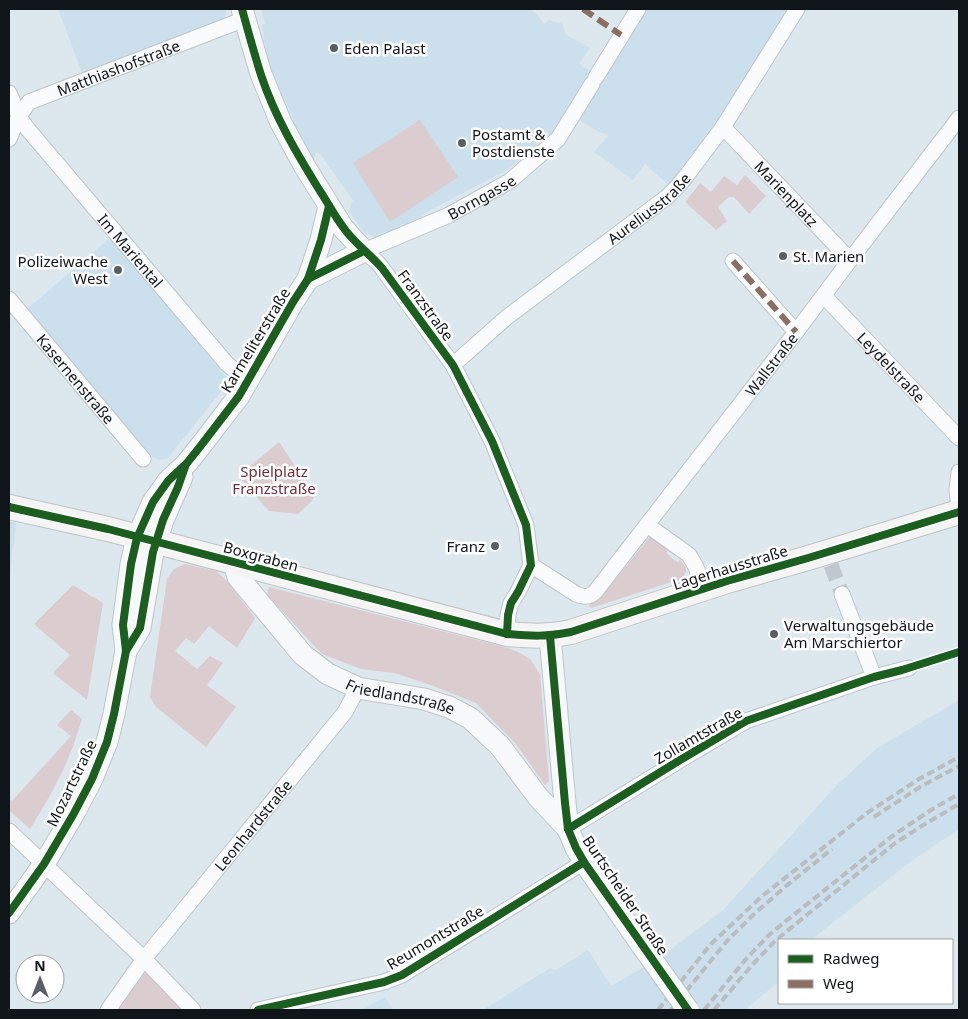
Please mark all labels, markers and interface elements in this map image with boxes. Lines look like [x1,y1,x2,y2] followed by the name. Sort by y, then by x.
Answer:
[54,35,183,100] street label: Matthiashofstraße
[344,38,426,58] place label: Eden Palast
[328,42,340,54] marker: Eden Palast
[472,124,555,161] place label: Postamt & Postdienste
[456,137,468,149] marker: Postamt & Postdienste
[750,156,823,231] street label: Marienplatz
[603,169,695,248] street label: Aureliusstraße
[444,171,520,224] street label: Borngasse
[94,209,168,291] street label: Im Mariental
[793,246,864,266] place label: St. Marien
[777,250,789,262] marker: St. Marien
[18,251,109,288] place label: Polizeiwache West
[112,264,124,276] marker: Polizeiwache West
[393,265,459,345] street label: Franzstraße
[216,284,294,396] street label: Karmeliterstraße
[853,327,930,407] street label: Leydelstraße
[740,329,802,400] street label: Wallstraße
[32,330,119,428] street label: Kasernenstraße
[232,461,316,498] park label: Spielplatz Franzstraße
[221,536,301,576] street label: Boxgraben
[447,536,485,556] place label: Franz
[489,540,501,552] marker: Franz
[670,540,790,594] street label: Lagerhausstraße
[784,615,934,652] place label: Verwaltungsgebäude Am Marschiertor
[768,628,780,640] marker: Verwaltungsgebäude Am Marschiertor
[343,674,459,719] street label: Friedlandstraße
[651,702,745,768] street label: Zollamtstraße
[41,736,101,830] street label: Mozartstraße
[210,775,296,875] street label: Leonhardstraße
[578,831,674,959] street label: Burtscheider Straße
[383,900,487,974] street label: Reumontstraße
[778,939,953,1004] legend
[823,948,879,968] text: Radweg
[15,954,65,1004] north arrow
[34,956,46,975] text: N
[823,973,854,993] text: Weg

